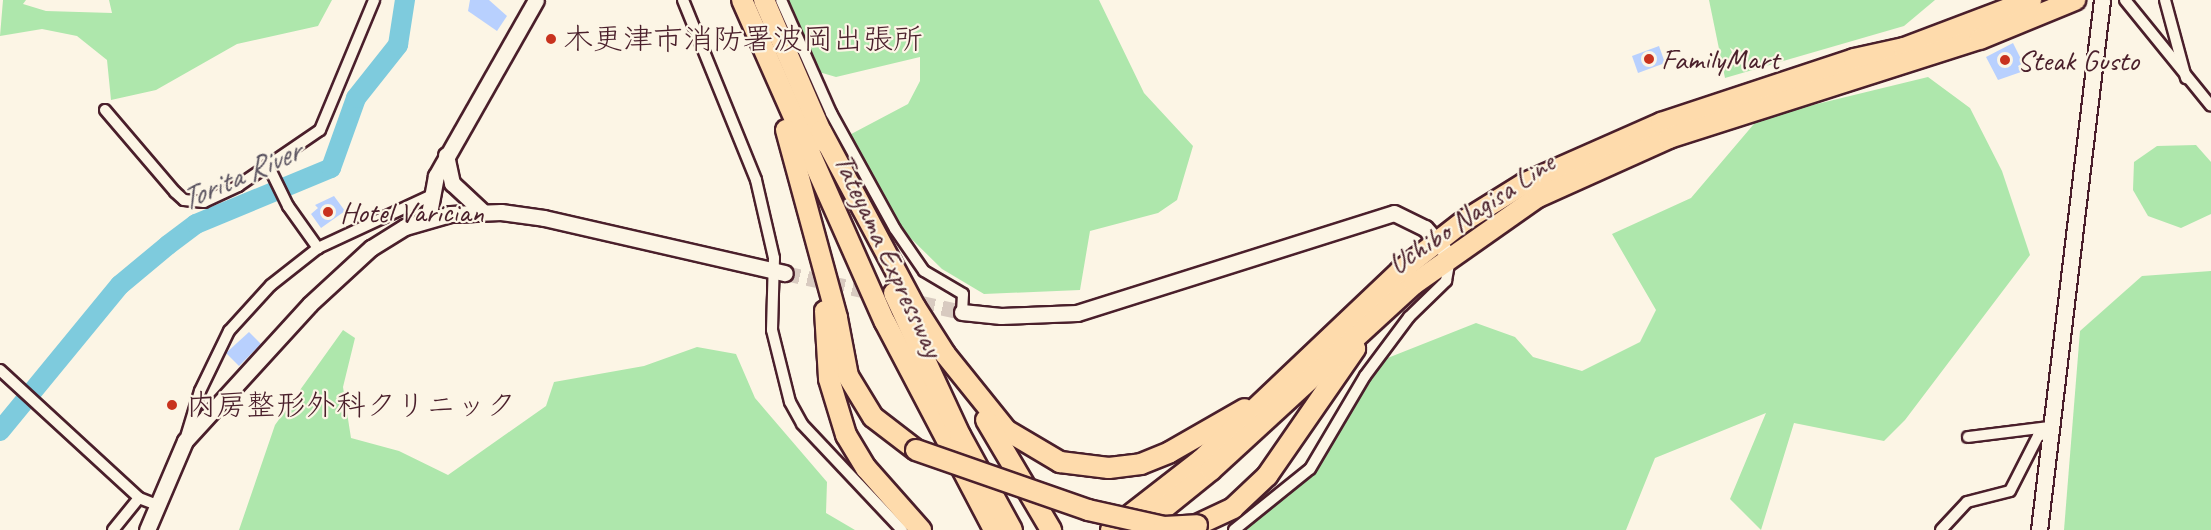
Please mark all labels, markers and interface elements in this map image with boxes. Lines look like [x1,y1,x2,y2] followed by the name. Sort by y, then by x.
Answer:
[563,21,923,57] place label: 木更津市消防署波岡出張所
[544,32,558,46] marker: 木更津市消防署波岡出張所
[1661,41,1779,77] place label: FamilyMart
[2017,42,2139,78] place label: Steak Gusto
[1642,52,1656,66] marker: FamilyMart
[1998,53,2012,67] marker: Steak Gusto
[174,132,306,220] water label: Torita River
[1380,144,1562,282] street label: Uchibo Nagisa Line
[826,148,952,362] street label: Tateyama Expressway
[340,194,485,230] place label: Hotel Varician
[321,205,335,219] marker: Hotel Varician
[186,387,516,423] place label: 内房整形外科クリニック
[163,396,181,414] marker: 内房整形外科クリニック

